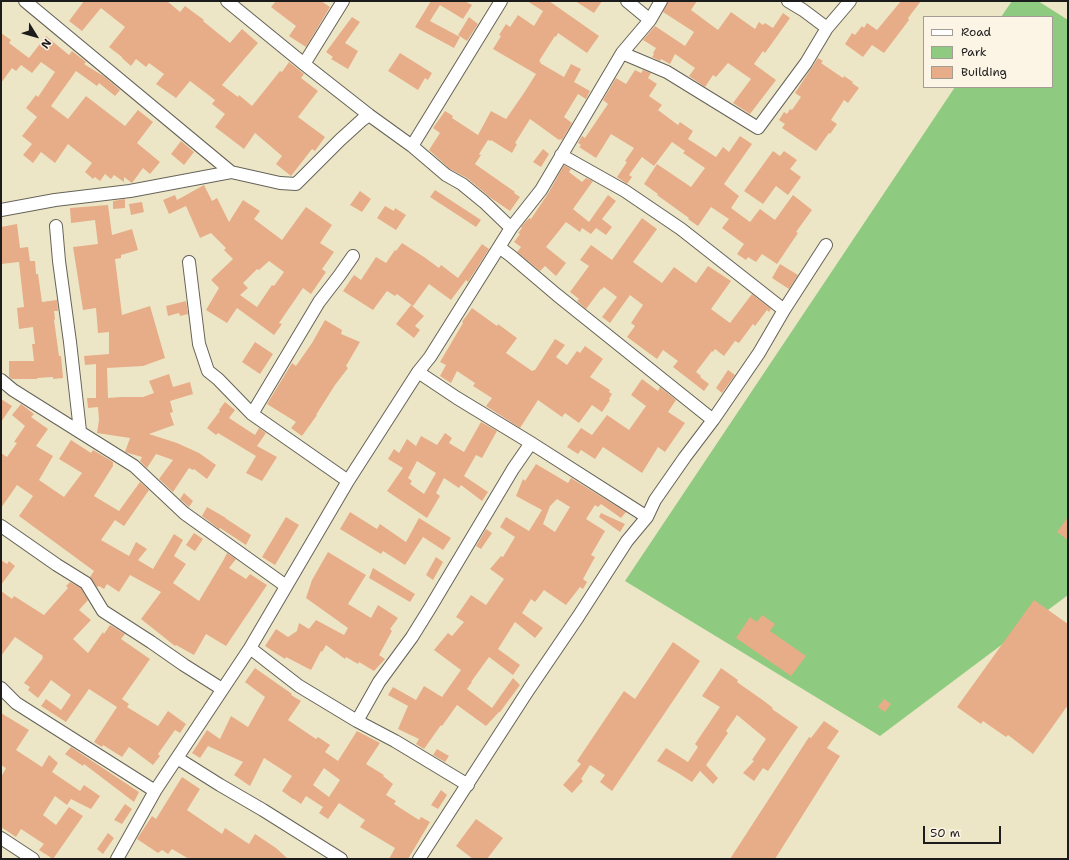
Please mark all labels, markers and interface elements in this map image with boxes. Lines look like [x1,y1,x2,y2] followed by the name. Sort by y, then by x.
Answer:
[16,16,56,56] north arrow
[923,16,1053,88] legend
[961,24,991,40] text: Road
[37,36,55,52] text: N
[961,44,987,60] text: Park
[961,64,1007,80] text: Building
[925,818,1003,844] scale bar
[930,825,960,841] text: 50 m

